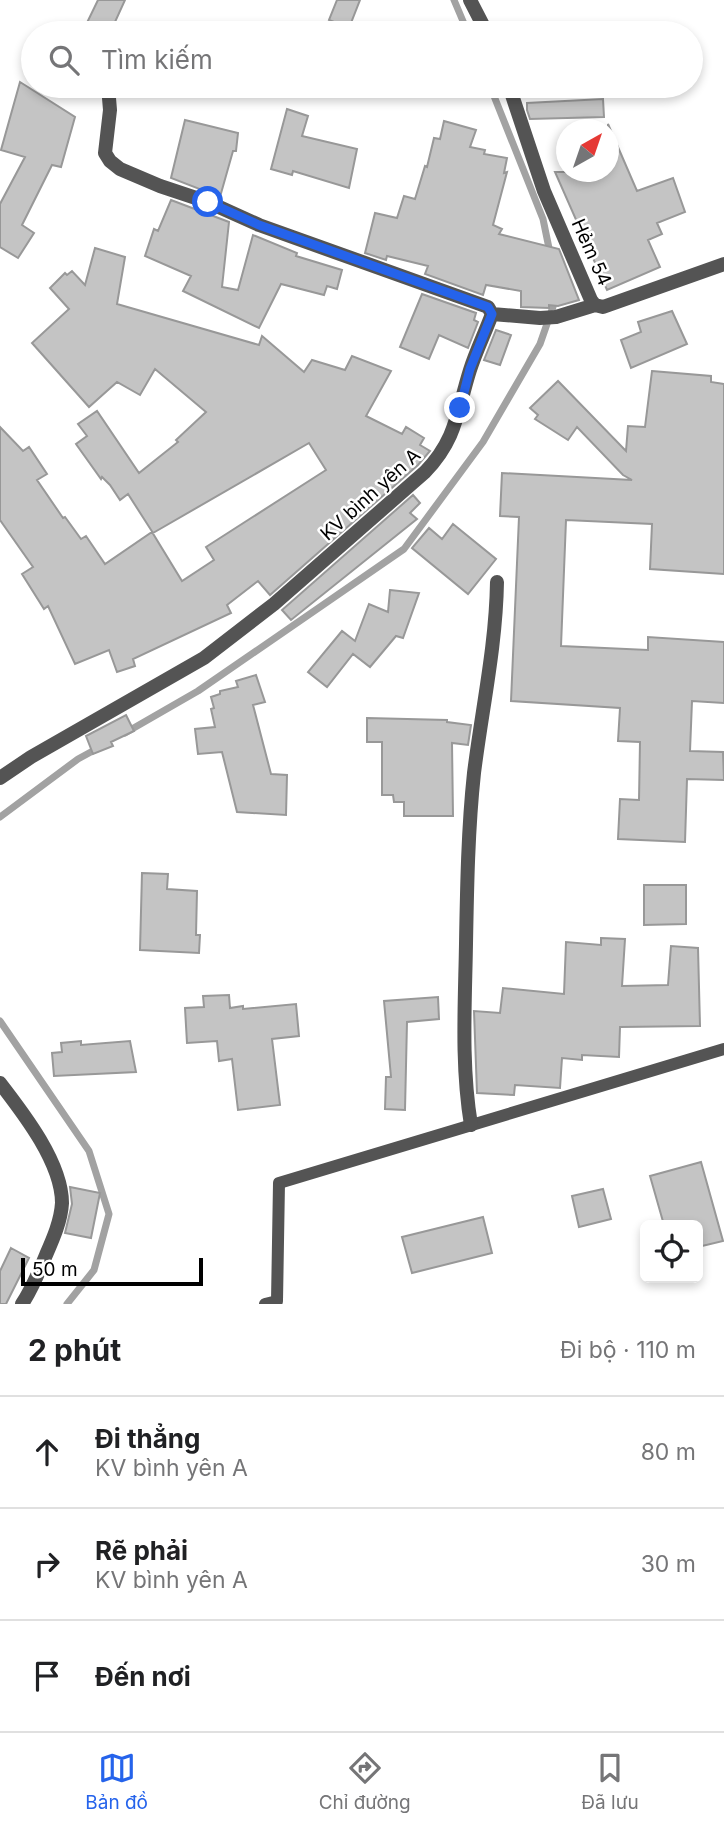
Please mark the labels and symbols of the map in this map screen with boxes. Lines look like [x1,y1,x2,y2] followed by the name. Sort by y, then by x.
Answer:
[556,119,619,182] north arrow
[192,186,223,217] route start
[567,215,616,289] street label: Hẻm 54
[444,392,475,423] route end
[316,444,425,545] street label: KV bình yên A
[21,1255,203,1287] scale bar

